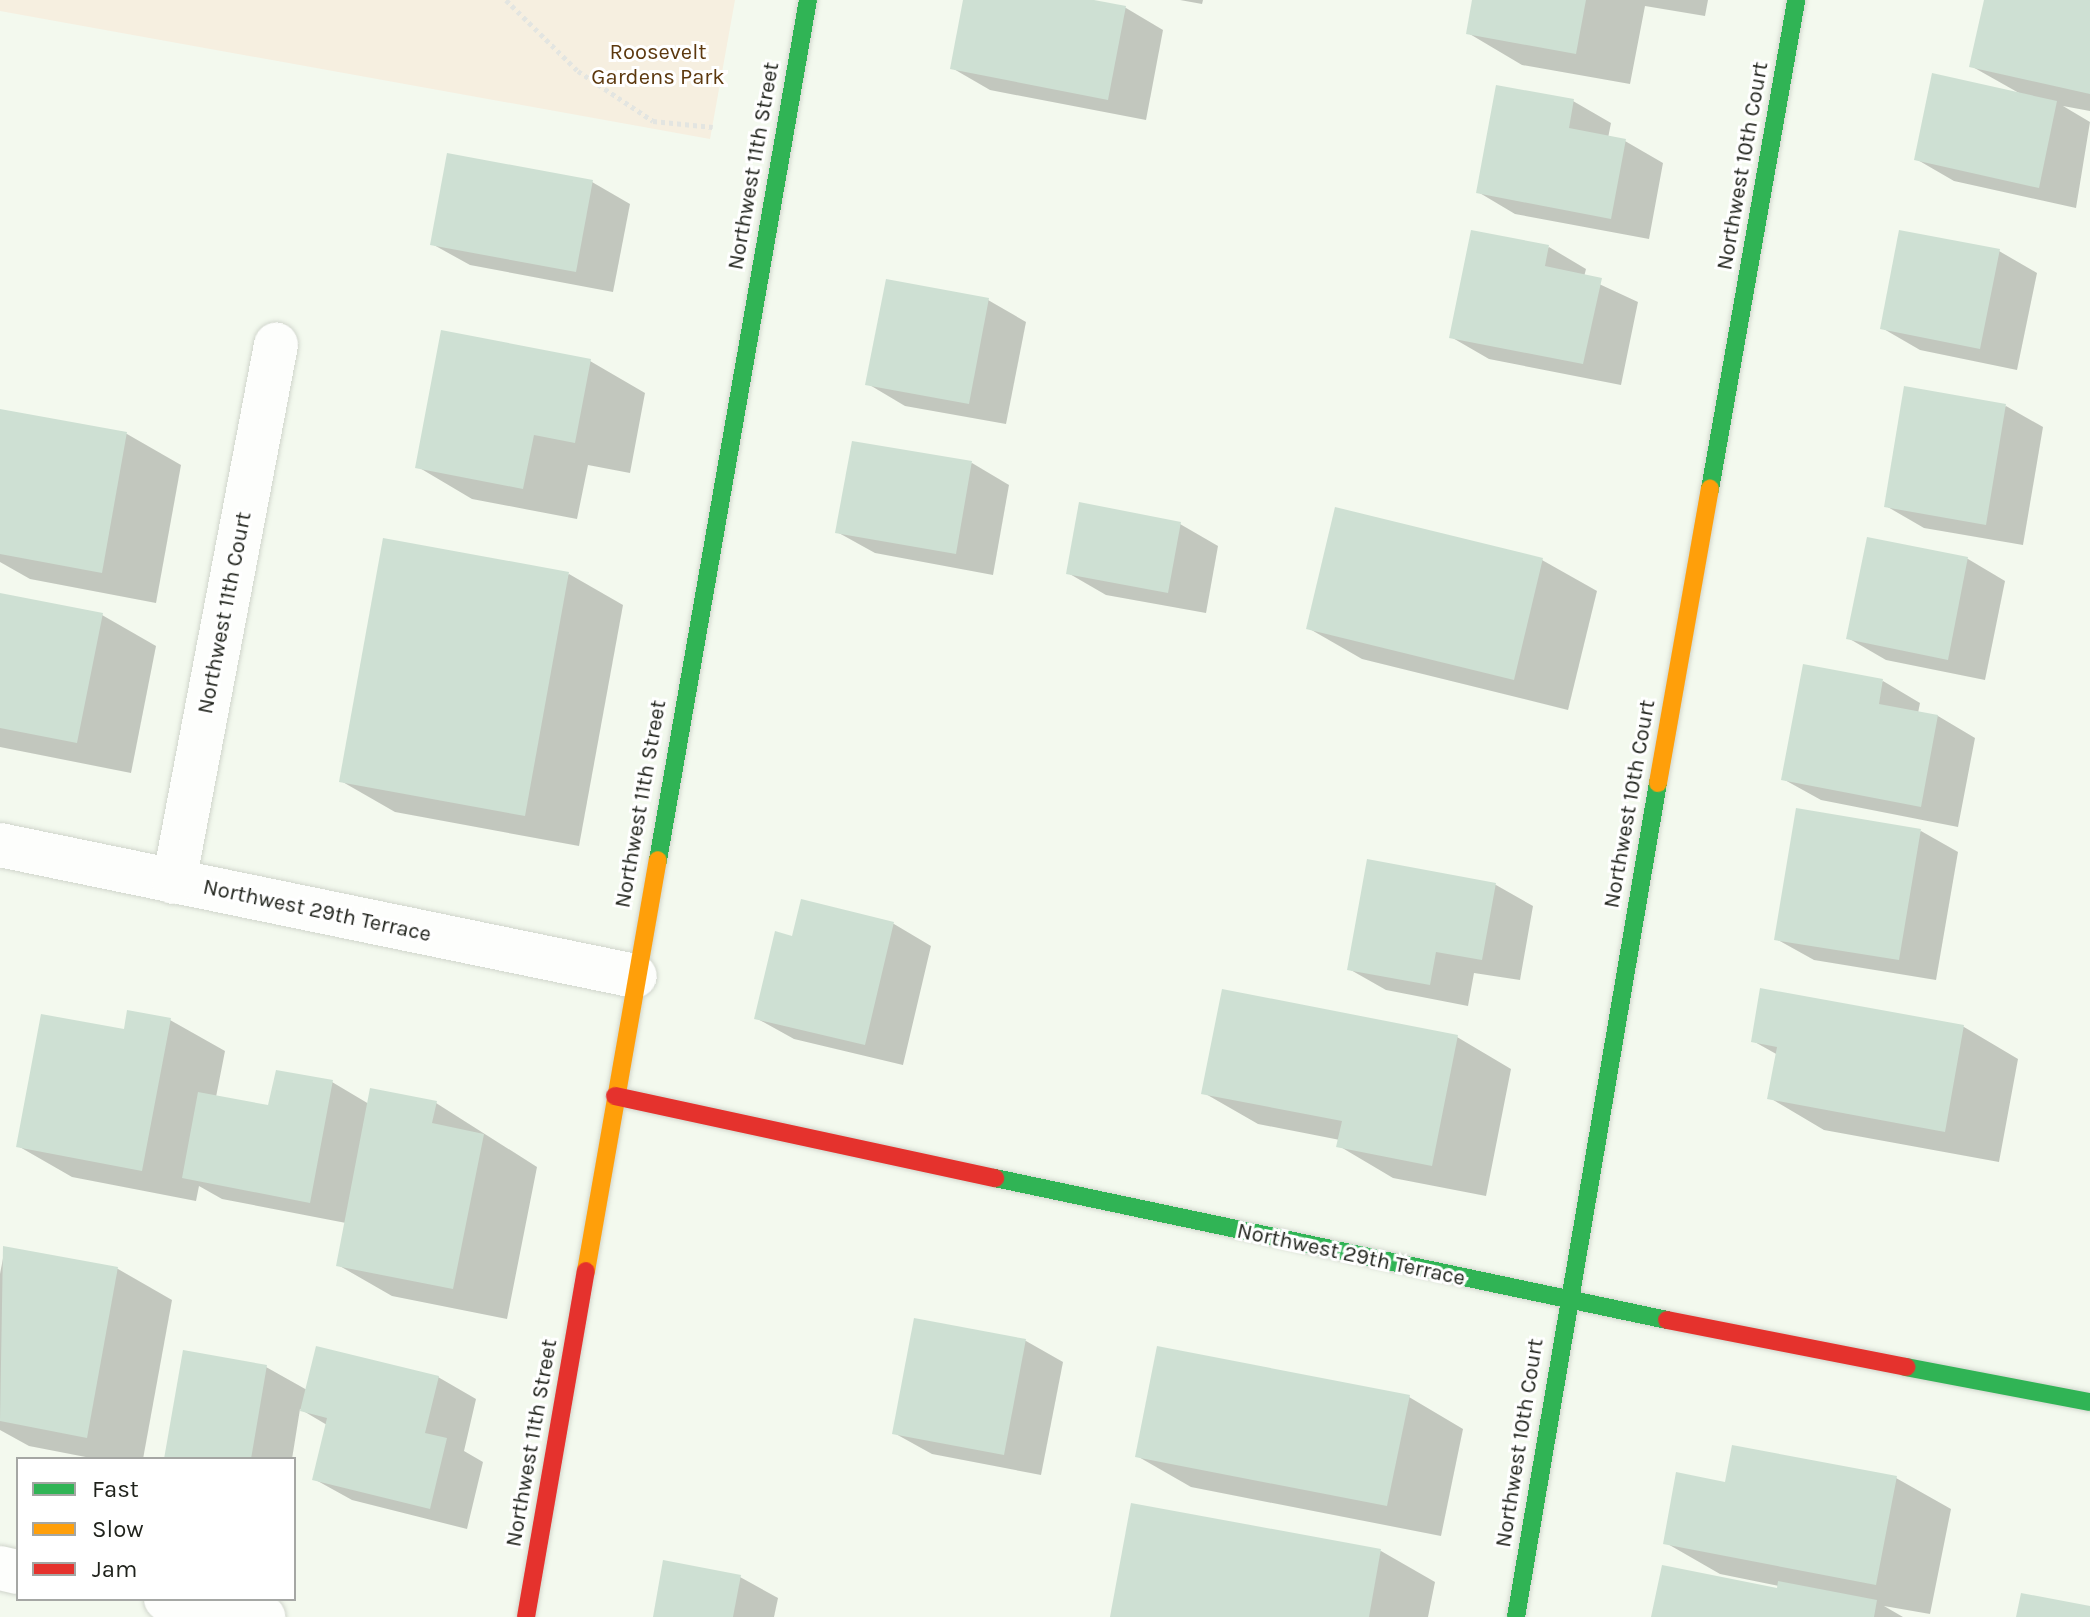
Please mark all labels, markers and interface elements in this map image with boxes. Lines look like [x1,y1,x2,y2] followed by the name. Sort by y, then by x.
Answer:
[591,39,725,90] park label: Roosevelt Gardens Park
[723,60,785,272] street label: Northwest 11th Street
[1712,60,1774,272] street label: Northwest 10th Court
[192,510,258,716] street label: Northwest 11th Court
[610,698,672,910] street label: Northwest 11th Street
[1599,698,1661,910] street label: Northwest 10th Court
[201,874,433,948] street label: Northwest 29th Terrace
[1235,1218,1467,1292] street label: Northwest 29th Terrace
[501,1337,563,1549] street label: Northwest 11th Street
[1490,1337,1550,1549] street label: Northwest 10th Court
[16,1457,296,1601] legend
[92,1475,139,1503] text: Fast
[92,1515,144,1543] text: Slow
[92,1555,137,1583] text: Jam

